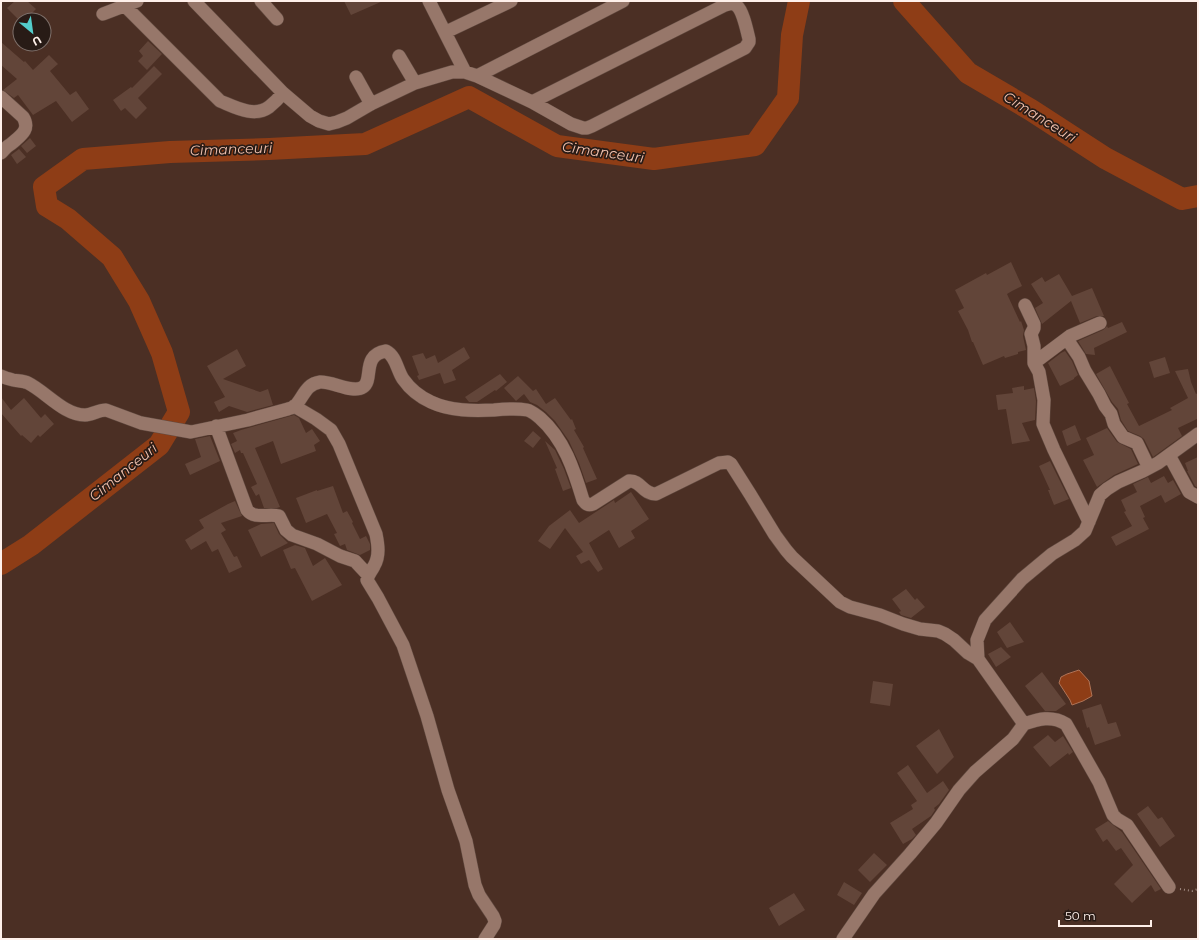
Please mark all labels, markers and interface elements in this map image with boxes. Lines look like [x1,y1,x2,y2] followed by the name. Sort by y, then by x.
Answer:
[12,12,52,52] north arrow
[30,33,44,49] text: U
[1000,87,1080,147] water label: Cimanceuri
[561,137,645,167] water label: Cimanceuri
[189,139,273,159] water label: Cimanceuri
[85,439,161,505] water label: Cimanceuri
[1059,902,1151,928] scale bar
[1065,908,1096,923] text: 50 m

